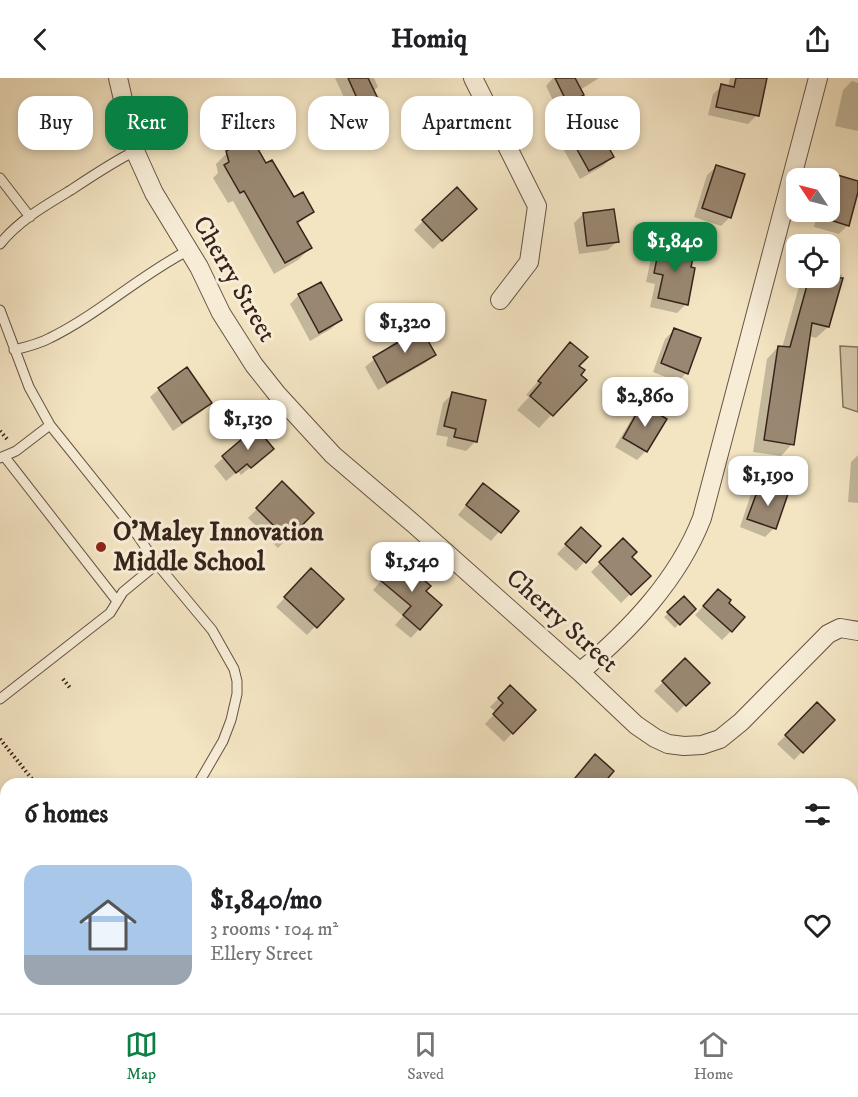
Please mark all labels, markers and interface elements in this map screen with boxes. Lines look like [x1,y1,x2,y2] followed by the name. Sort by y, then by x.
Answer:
[391,22,467,56] text: Homiq
[24,23,57,56] icon: back
[801,23,834,56] icon: share
[18,96,93,150] chip: Buy
[105,96,188,150] chip: Rent
[200,96,296,150] chip: Filters
[308,96,389,150] chip: New
[401,96,533,150] chip: Apartment
[545,96,640,150] chip: House
[786,168,840,222] north arrow
[786,168,840,288] map controls
[185,210,283,348] street label: Cherry Street
[626,222,724,273] pin: $1,840
[647,229,703,254] text: $1,840
[786,234,840,288] button: locate
[356,303,454,354] pin: $1,320
[379,310,431,335] text: $1,320
[596,377,694,428] pin: $2,860
[616,384,674,409] text: $2,860
[199,400,297,451] pin: $1,130
[223,407,273,432] text: $1,130
[719,456,817,507] pin: $1,190
[742,463,794,488] text: $1,190
[113,516,324,579] place label: O'Maley Innovation Middle School
[94,540,108,554] marker: O'Maley Innovation Middle School
[363,542,461,593] pin: $1,540
[385,549,439,574] text: $1,540
[499,562,625,680] street label: Cherry Street
[24,798,108,831] text: 6 homes
[801,798,834,831] icon: filters
[210,884,322,917] text: $1,840/mo
[72,889,144,961] icon: home
[801,909,834,942] icon: heart
[210,917,338,942] text: 3 rooms · 104 m²
[210,942,313,967] text: Ellery Street
[125,1028,158,1084] tab: Map
[407,1028,444,1084] tab: Saved
[694,1028,733,1084] tab: Home

